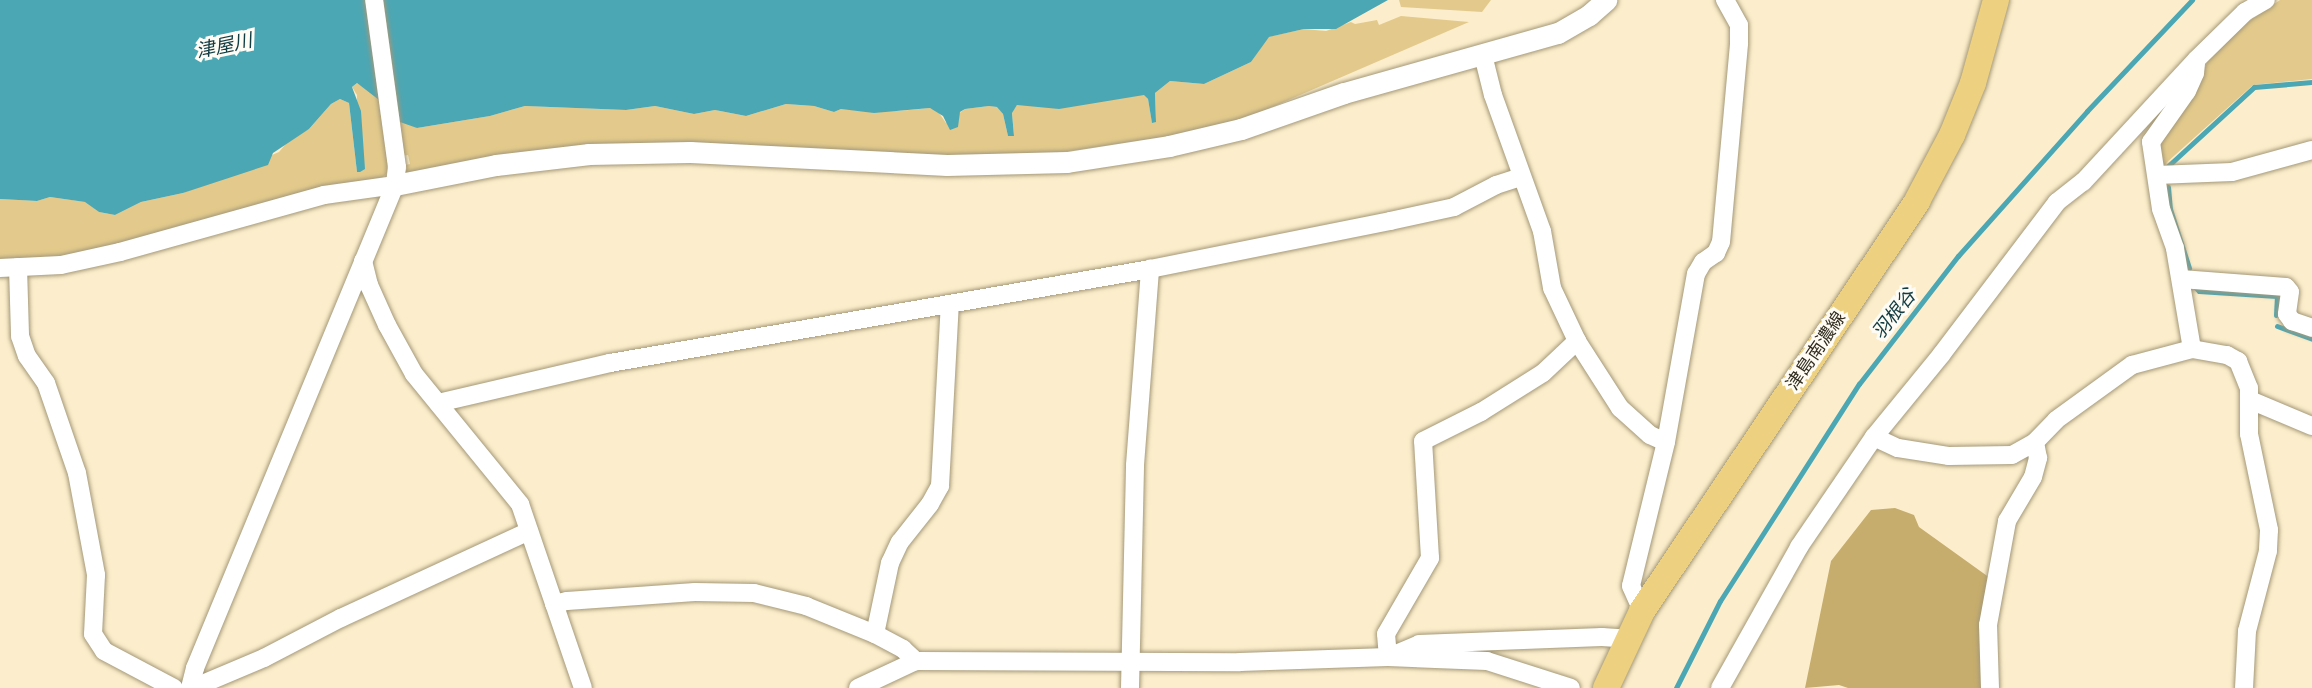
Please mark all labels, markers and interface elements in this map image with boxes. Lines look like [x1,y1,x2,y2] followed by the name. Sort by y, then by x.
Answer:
[194,29,254,63] water label: 津屋川
[1867,285,1921,343] water label: 羽根谷
[1782,308,1850,394] street label: 津島南濃線

